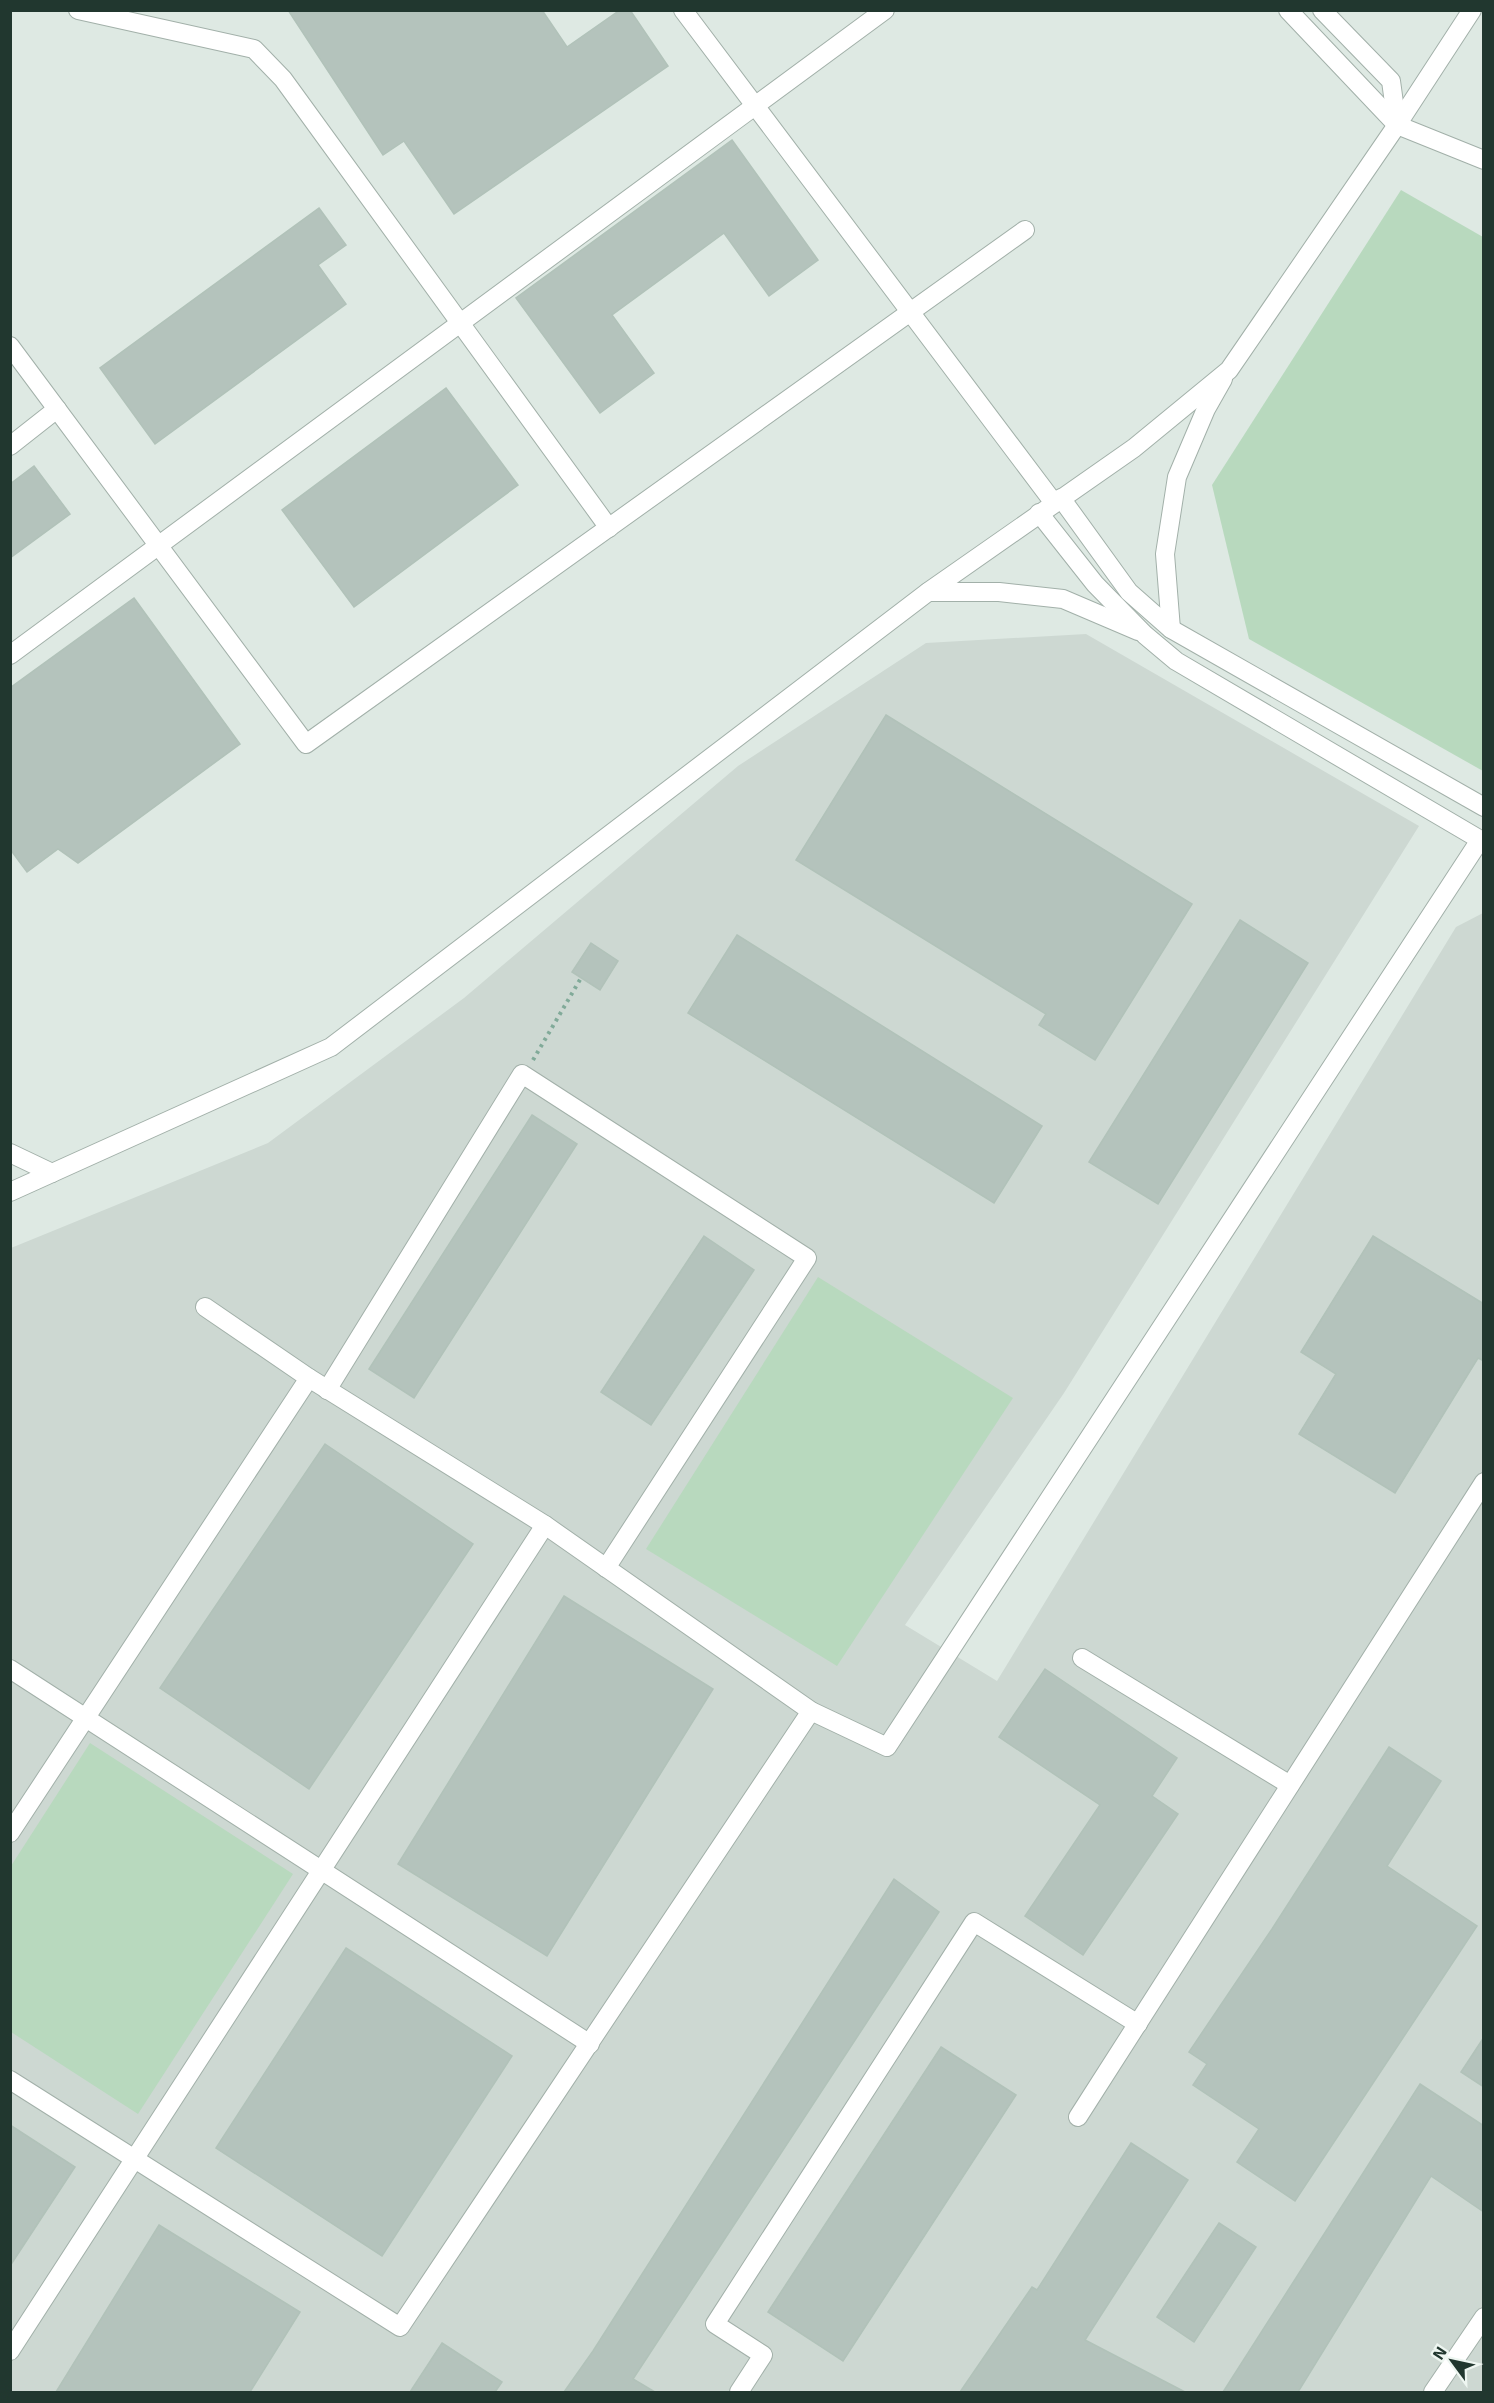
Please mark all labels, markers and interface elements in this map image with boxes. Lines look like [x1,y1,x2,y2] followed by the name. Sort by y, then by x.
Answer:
[1422,2331,1482,2391] north arrow
[1428,2343,1450,2363] text: N

